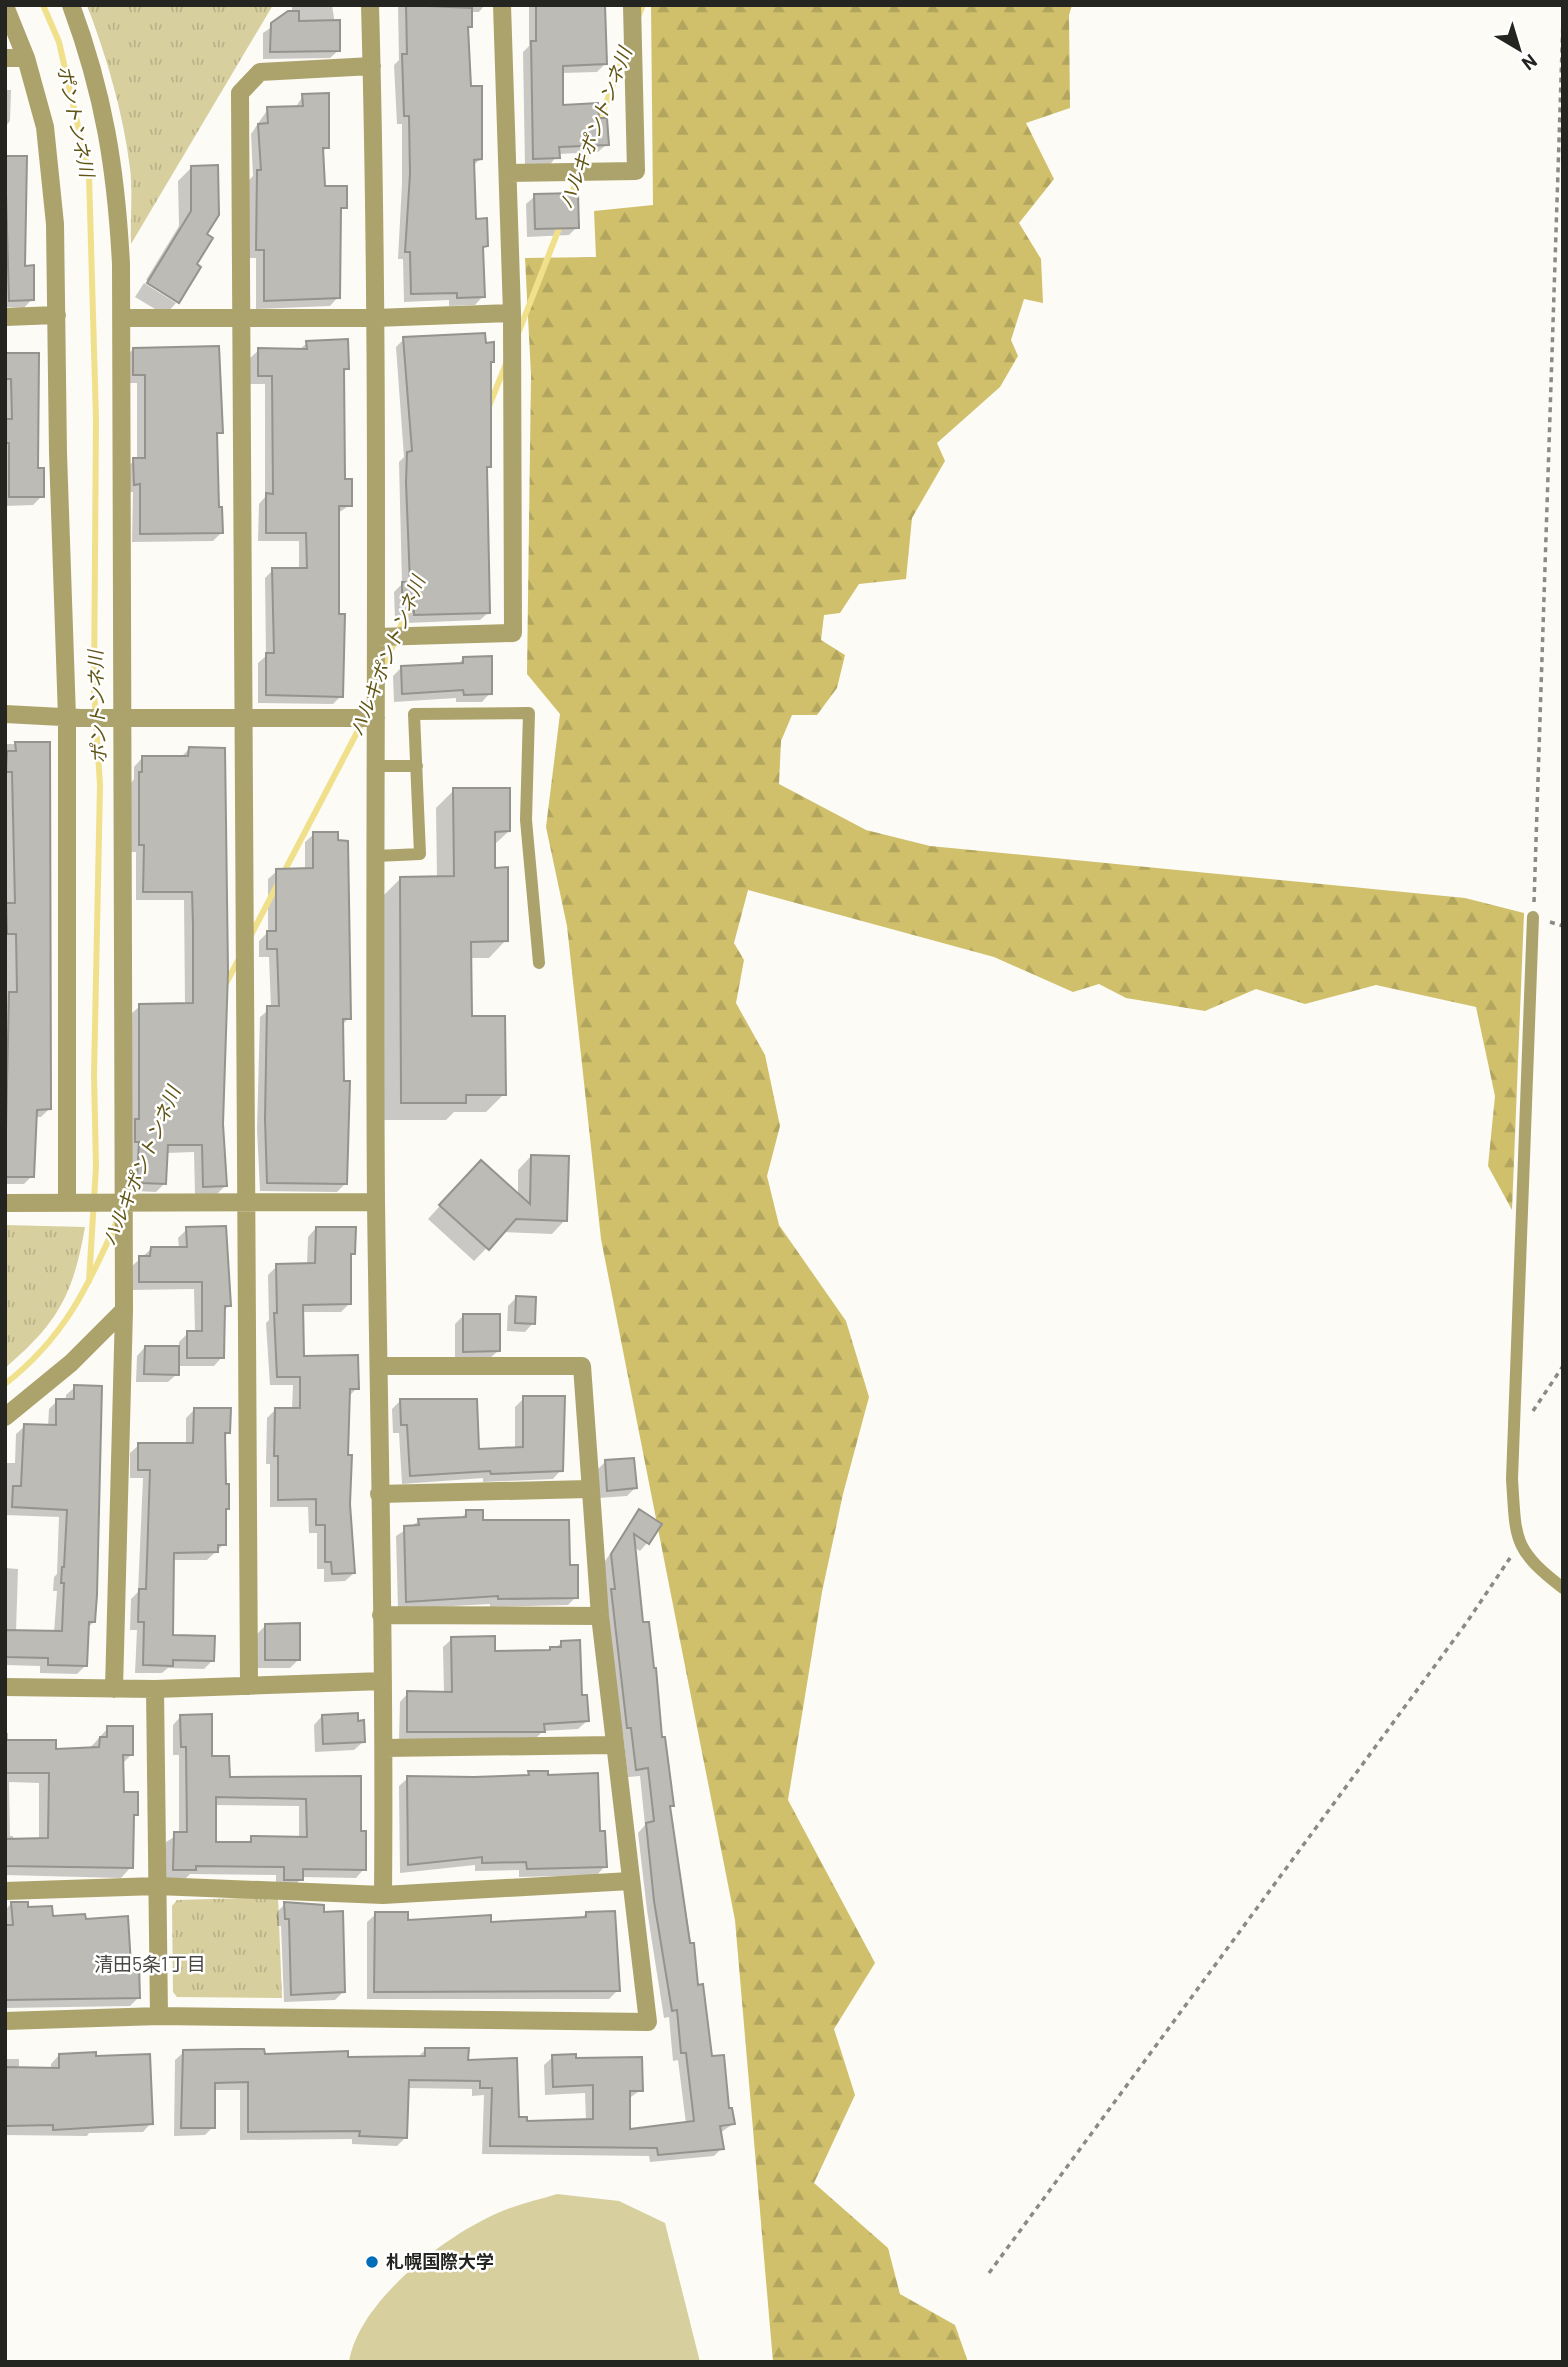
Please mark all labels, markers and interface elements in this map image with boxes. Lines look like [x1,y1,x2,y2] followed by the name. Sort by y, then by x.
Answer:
[1484,14,1554,84] north arrow
[553,42,637,212] water label: ハルキポントンネ川
[1518,50,1542,76] text: N
[53,63,100,181] water label: ポントンネ川
[344,571,430,739] water label: ハルキポントンネ川
[83,648,110,764] water label: ポントンネ川
[97,1081,185,1249] water label: ハルキポントンネ川
[94,1952,206,1975] district label: 清田5条1丁目
[386,2250,494,2272] place label: 札幌国際大学
[364,2254,380,2270] marker: 札幌国際大学

